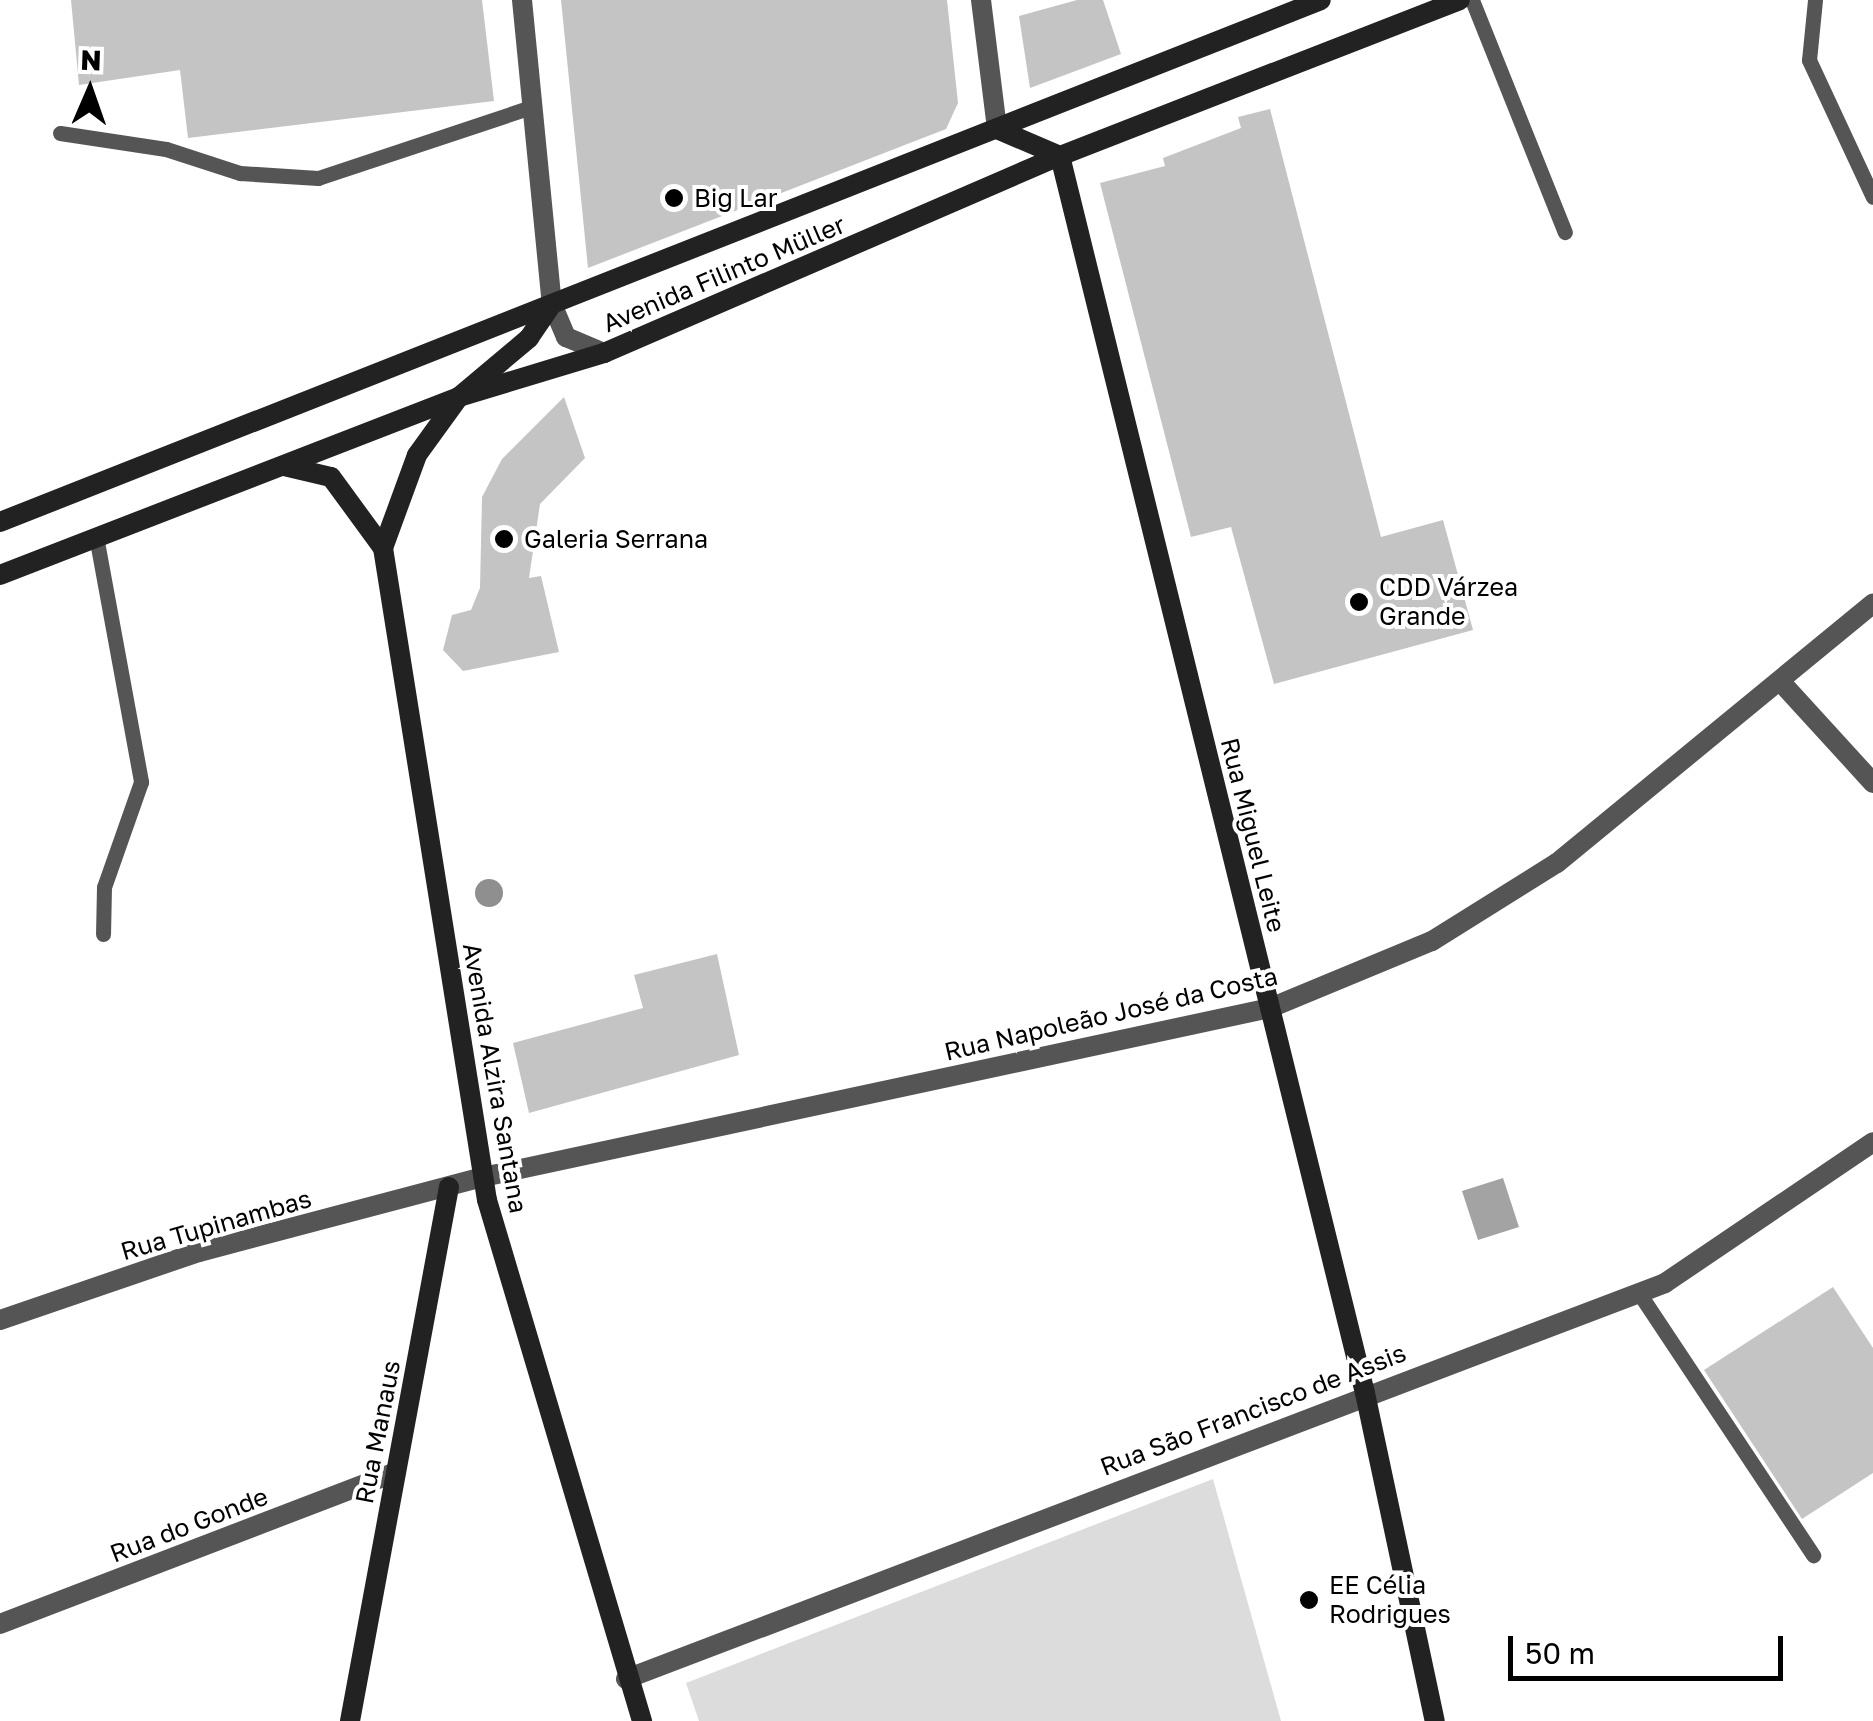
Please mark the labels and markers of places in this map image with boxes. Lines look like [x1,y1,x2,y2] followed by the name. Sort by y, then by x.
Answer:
[694,183,777,213] place label: Big Lar
[663,187,685,209] marker: Big Lar
[524,524,708,554] place label: Galeria Serrana
[493,528,515,550] marker: Galeria Serrana
[1379,573,1518,632] place label: CDD Várzea Grande
[1348,591,1370,613] marker: CDD Várzea Grande
[1329,1571,1451,1630] place label: EE Célia Rodrigues
[1298,1589,1320,1611] marker: EE Célia Rodrigues

